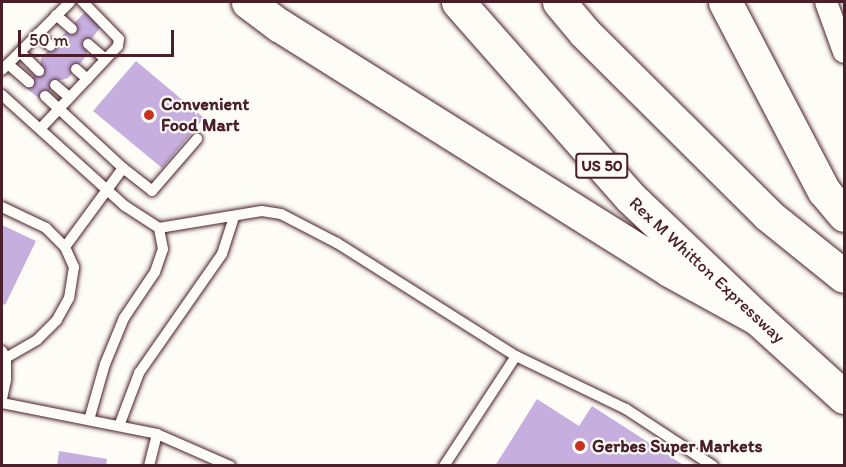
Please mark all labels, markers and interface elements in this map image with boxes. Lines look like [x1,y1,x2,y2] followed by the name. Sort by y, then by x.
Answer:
[21,18,177,56] scale bar
[29,29,69,51] text: 50 m
[161,94,249,136] place label: Convenient Food Mart
[142,108,156,122] marker: Convenient Food Mart
[575,153,629,179] road number: US 50
[625,192,789,348] street label: Rex M Whitton Expressway
[592,435,762,457] place label: Gerbes Super Markets
[573,439,587,453] marker: Gerbes Super Markets

